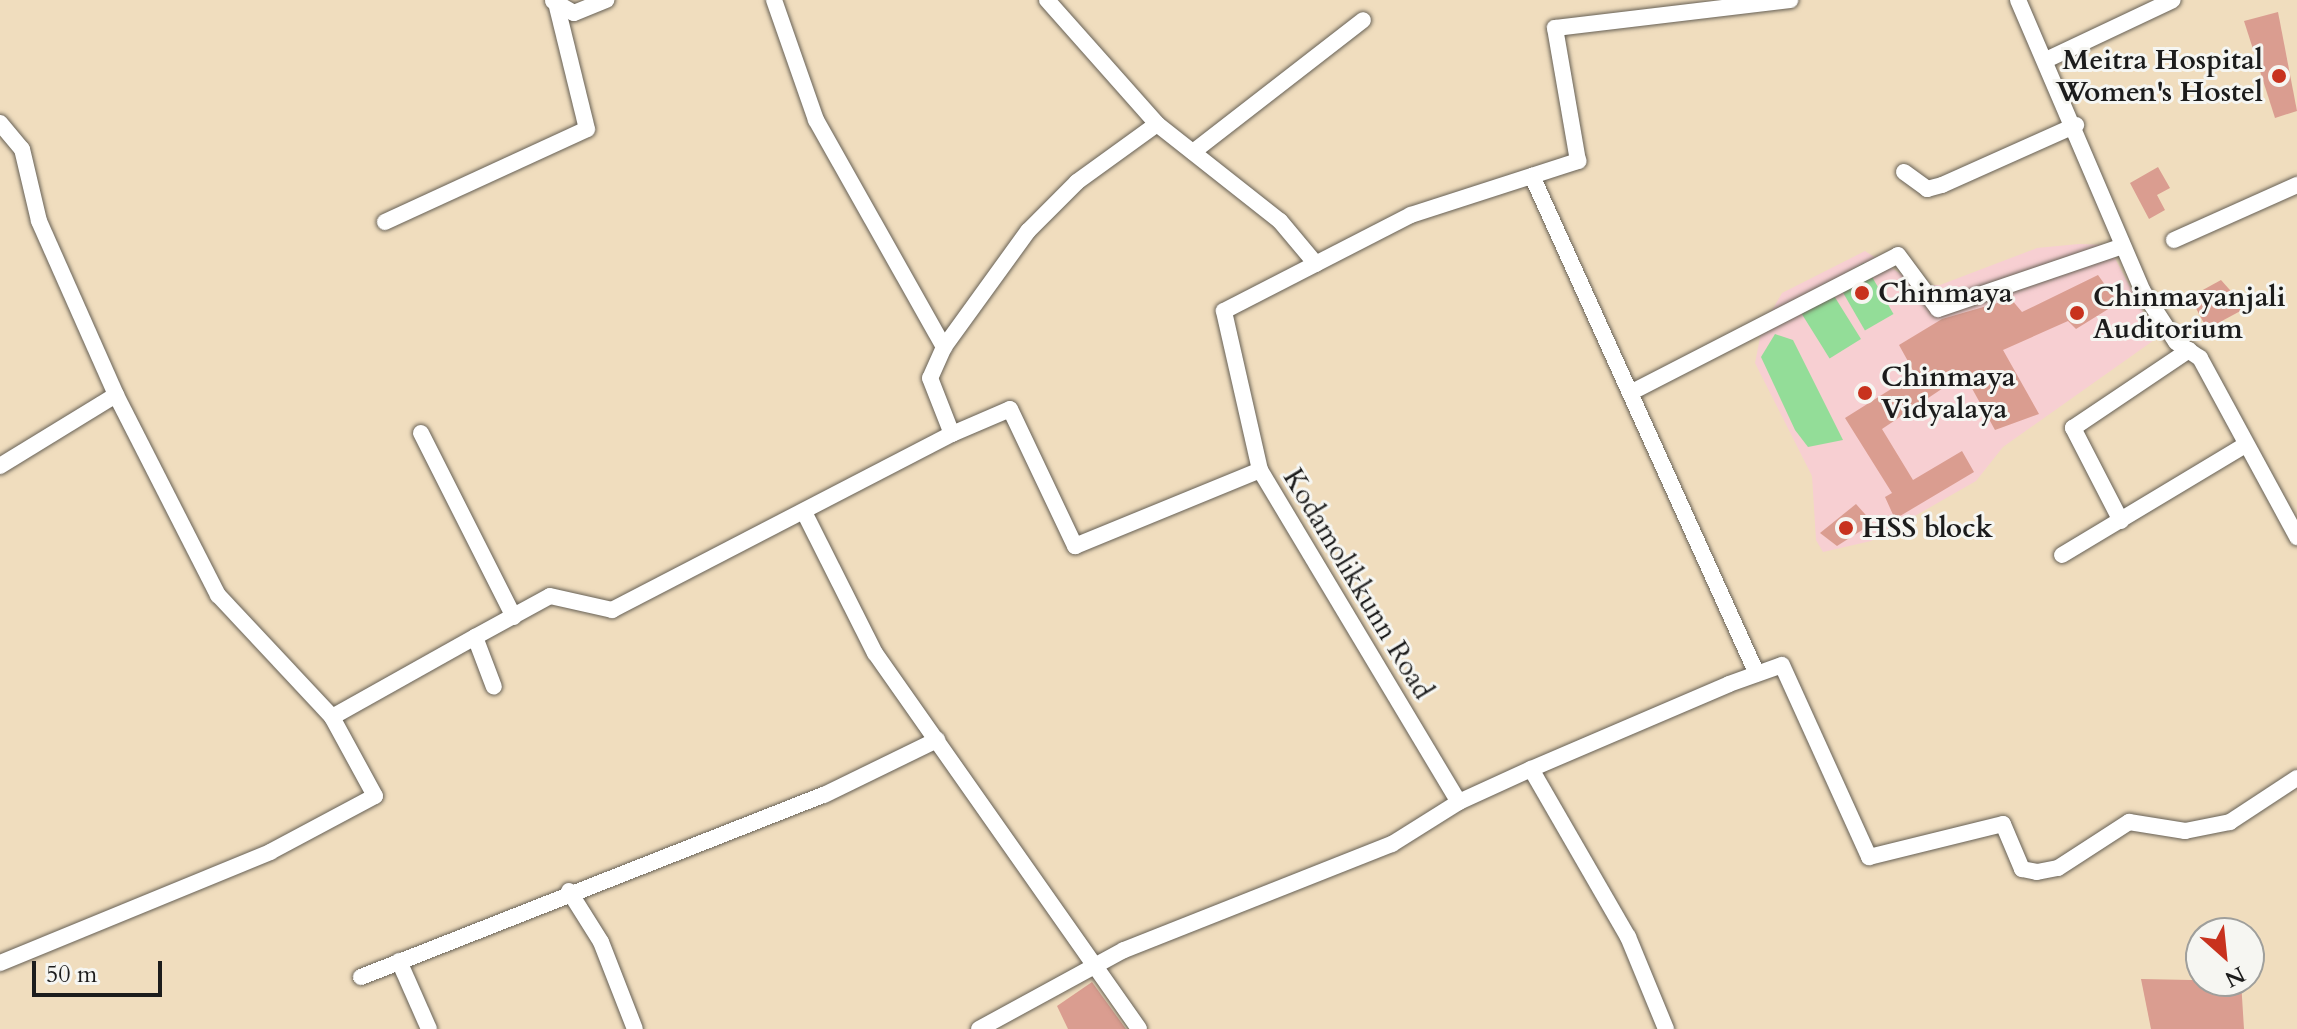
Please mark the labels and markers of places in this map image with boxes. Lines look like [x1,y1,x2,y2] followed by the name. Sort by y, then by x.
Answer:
[2056,43,2263,109] place label: Meitra Hospital Women's Hostel
[2270,67,2288,85] marker: Meitra Hospital Women's Hostel
[1878,276,2013,310] place label: Chinmaya
[2093,280,2286,346] place label: Chinmayanjali Auditorium
[1853,284,1871,302] marker: Chinmaya
[2068,304,2086,322] marker: Chinmayanjali Auditorium
[1881,360,2016,426] place label: Chinmaya Vidyalaya
[1856,384,1874,402] marker: Chinmaya Vidyalaya
[1862,511,1993,545] place label: HSS block
[1837,519,1855,537] marker: HSS block

